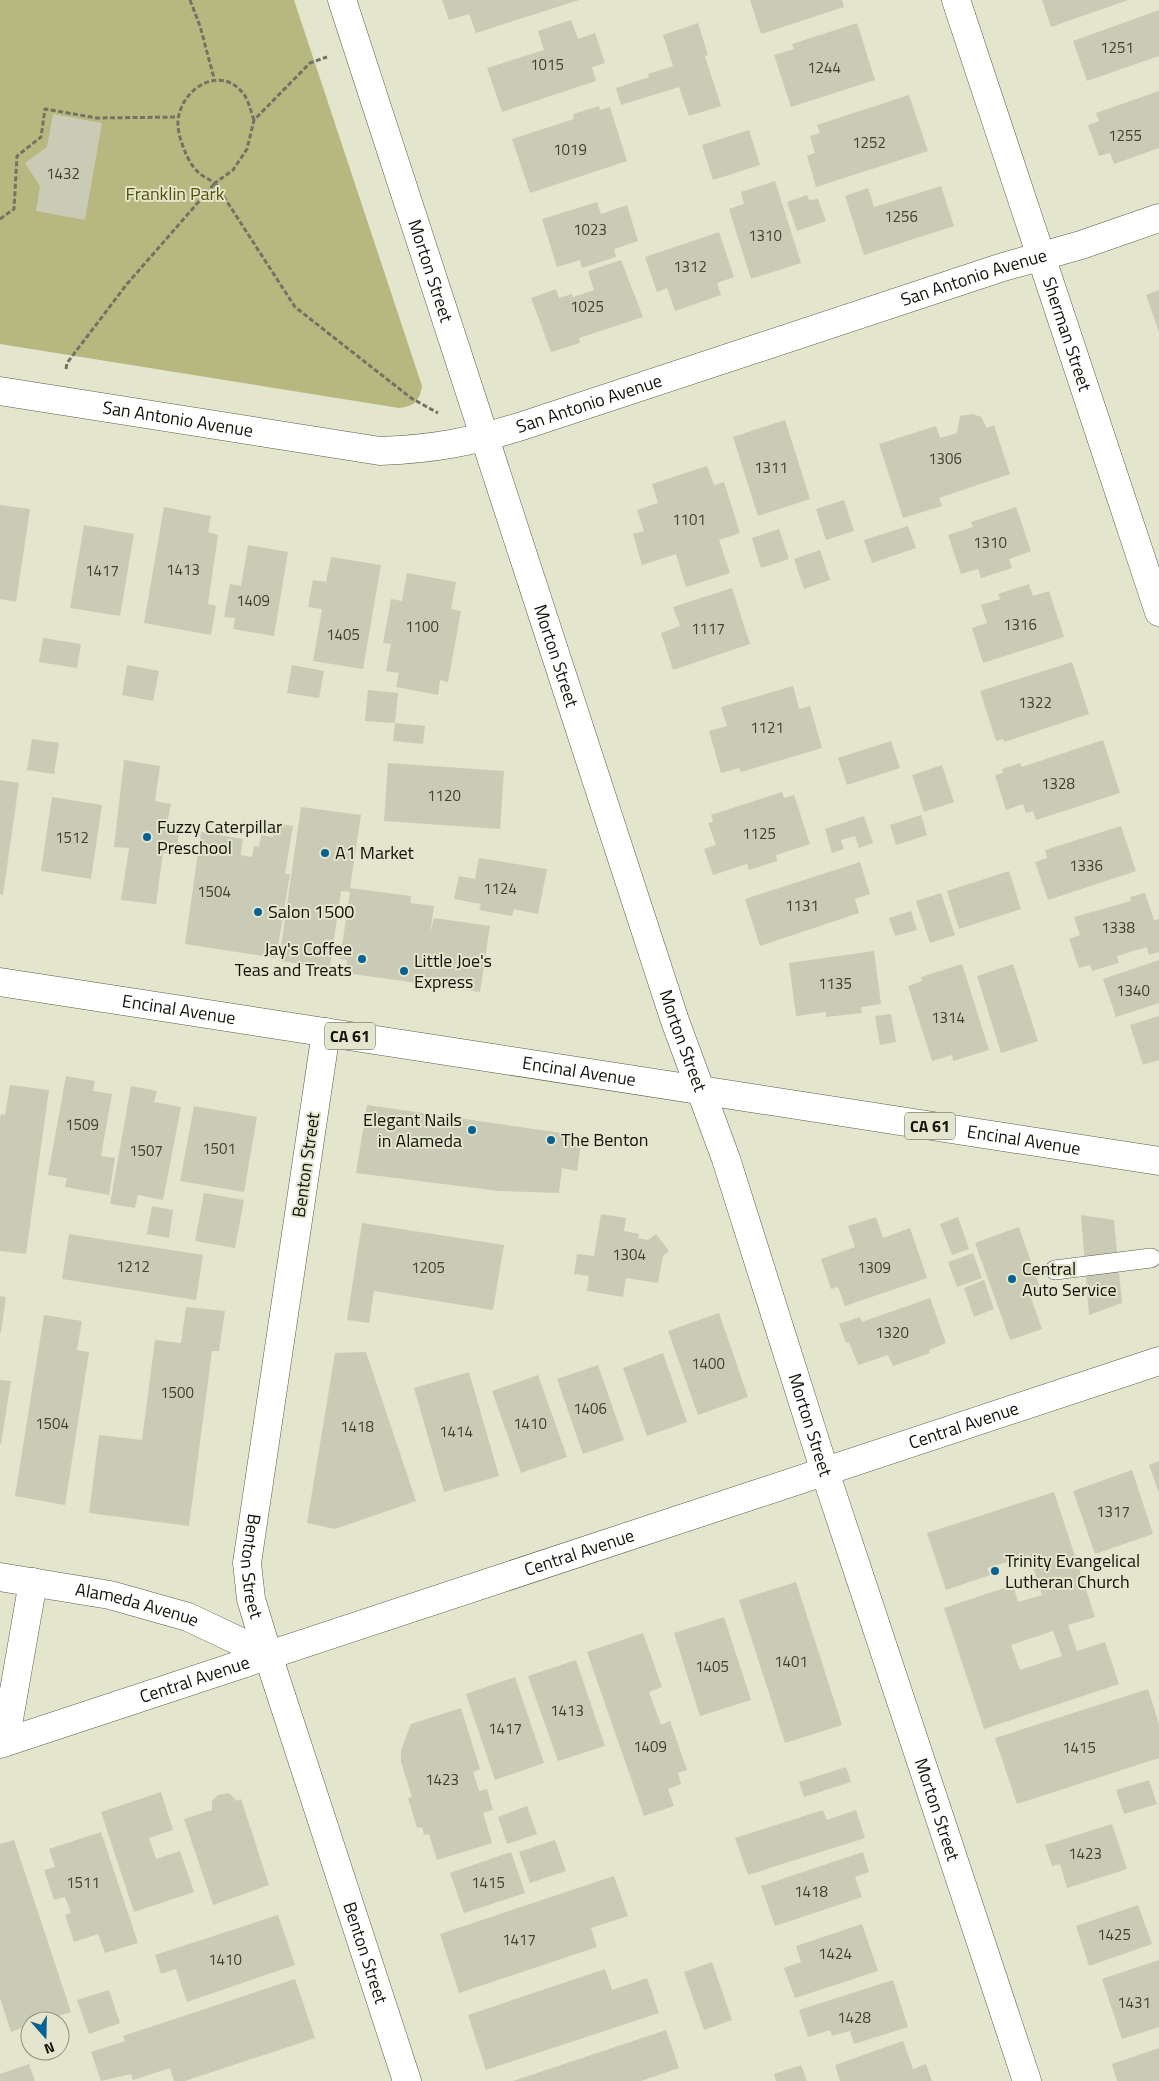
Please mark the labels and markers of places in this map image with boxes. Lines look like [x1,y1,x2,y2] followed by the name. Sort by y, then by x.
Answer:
[157,813,282,861] place label: Fuzzy Caterpillar Preschool
[141,831,153,843] marker: Fuzzy Caterpillar Preschool
[335,839,415,866] place label: A1 Market
[319,847,331,859] marker: A1 Market
[268,898,354,925] place label: Salon 1500
[252,906,264,918] marker: Salon 1500
[235,935,352,983] place label: Jay's Coffee Teas and Treats
[414,947,492,995] place label: Little Joe's Express
[356,953,368,965] marker: Jay's Coffee Teas and Treats
[398,965,410,977] marker: Little Joe's Express
[363,1106,462,1154] place label: Elegant Nails in Alameda
[466,1124,478,1136] marker: Elegant Nails in Alameda
[561,1126,648,1153] place label: The Benton
[545,1134,557,1146] marker: The Benton
[1022,1255,1117,1303] place label: Central Auto Service
[1006,1273,1018,1285] marker: Central Auto Service
[1005,1547,1140,1595] place label: Trinity Evangelical Lutheran Church
[989,1565,1001,1577] marker: Trinity Evangelical Lutheran Church

